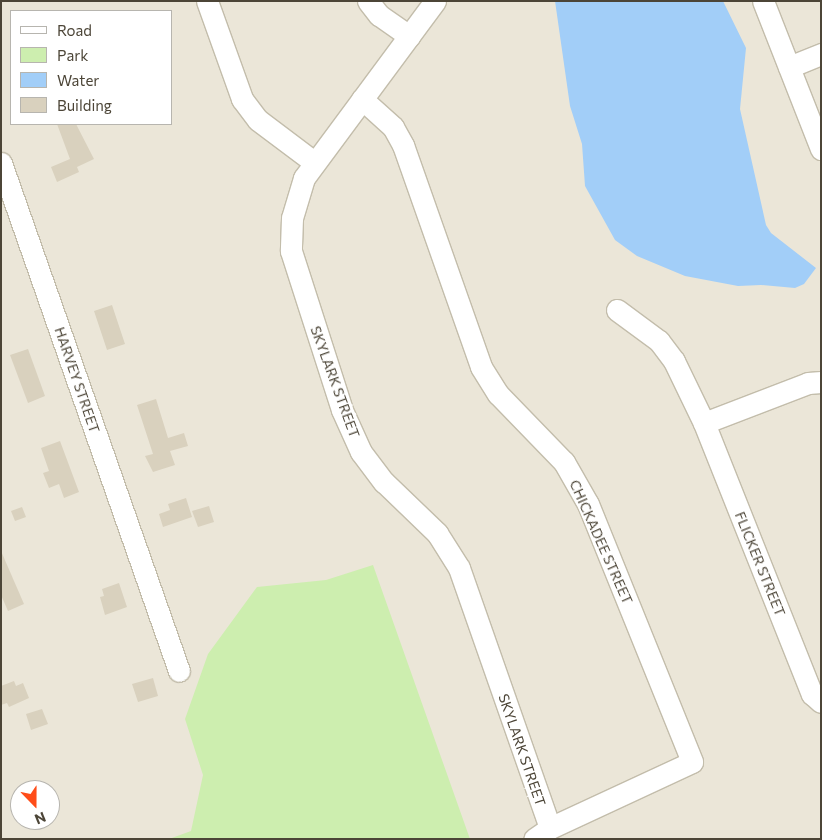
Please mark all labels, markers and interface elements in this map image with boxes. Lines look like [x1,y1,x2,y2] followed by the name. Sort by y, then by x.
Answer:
[10,10,172,125] legend
[57,21,92,39] text: Road
[57,46,88,64] text: Park
[57,71,99,89] text: Water
[57,96,112,114] text: Building
[307,324,363,440] street label: SKYLARK STREET
[51,325,103,435] street label: HARVEY STREET
[566,477,636,607] street label: CHICKADEE STREET
[731,509,789,619] street label: FLICKER STREET
[495,692,549,808] street label: SKYLARK STREET
[10,780,60,830] north arrow
[32,809,48,828] text: N

